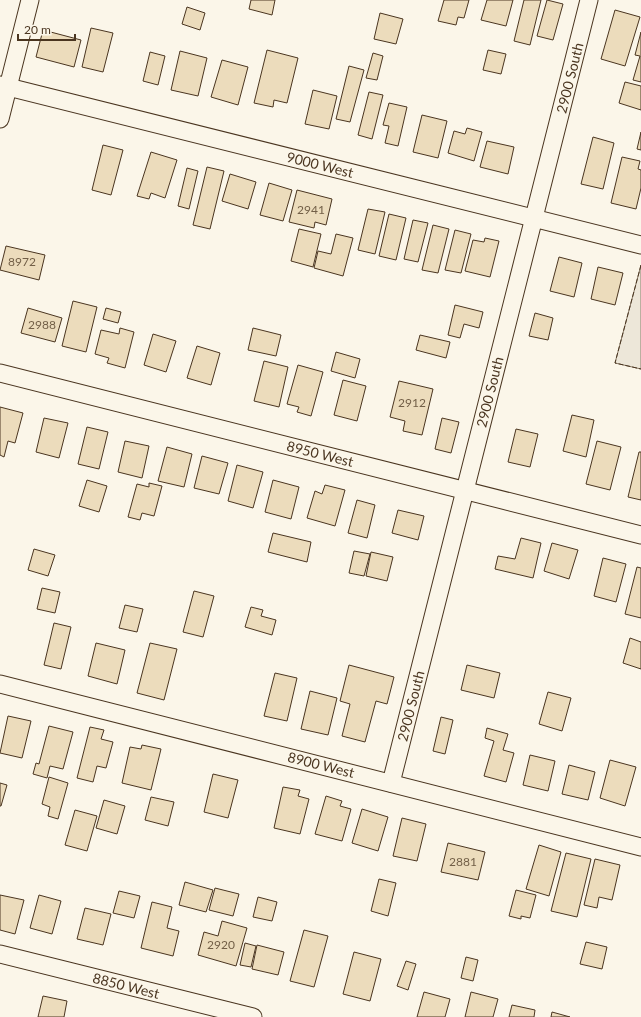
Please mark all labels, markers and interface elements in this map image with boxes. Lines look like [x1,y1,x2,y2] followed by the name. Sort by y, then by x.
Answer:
[18,16,75,42] scale bar
[24,22,51,37] text: 20 m
[553,41,586,115] street label: 2900 South
[285,148,355,181] street label: 9000 West
[297,202,325,217] house number: 2941
[8,254,36,269] house number: 8972
[28,317,56,332] house number: 2988
[473,355,506,429] street label: 2900 South
[398,395,426,410] house number: 2912
[285,437,355,470] street label: 8950 West
[394,669,427,743] street label: 2900 South
[286,748,356,781] street label: 8900 West
[449,854,477,869] house number: 2881
[207,937,235,952] house number: 2920
[91,969,161,1002] street label: 8850 West

